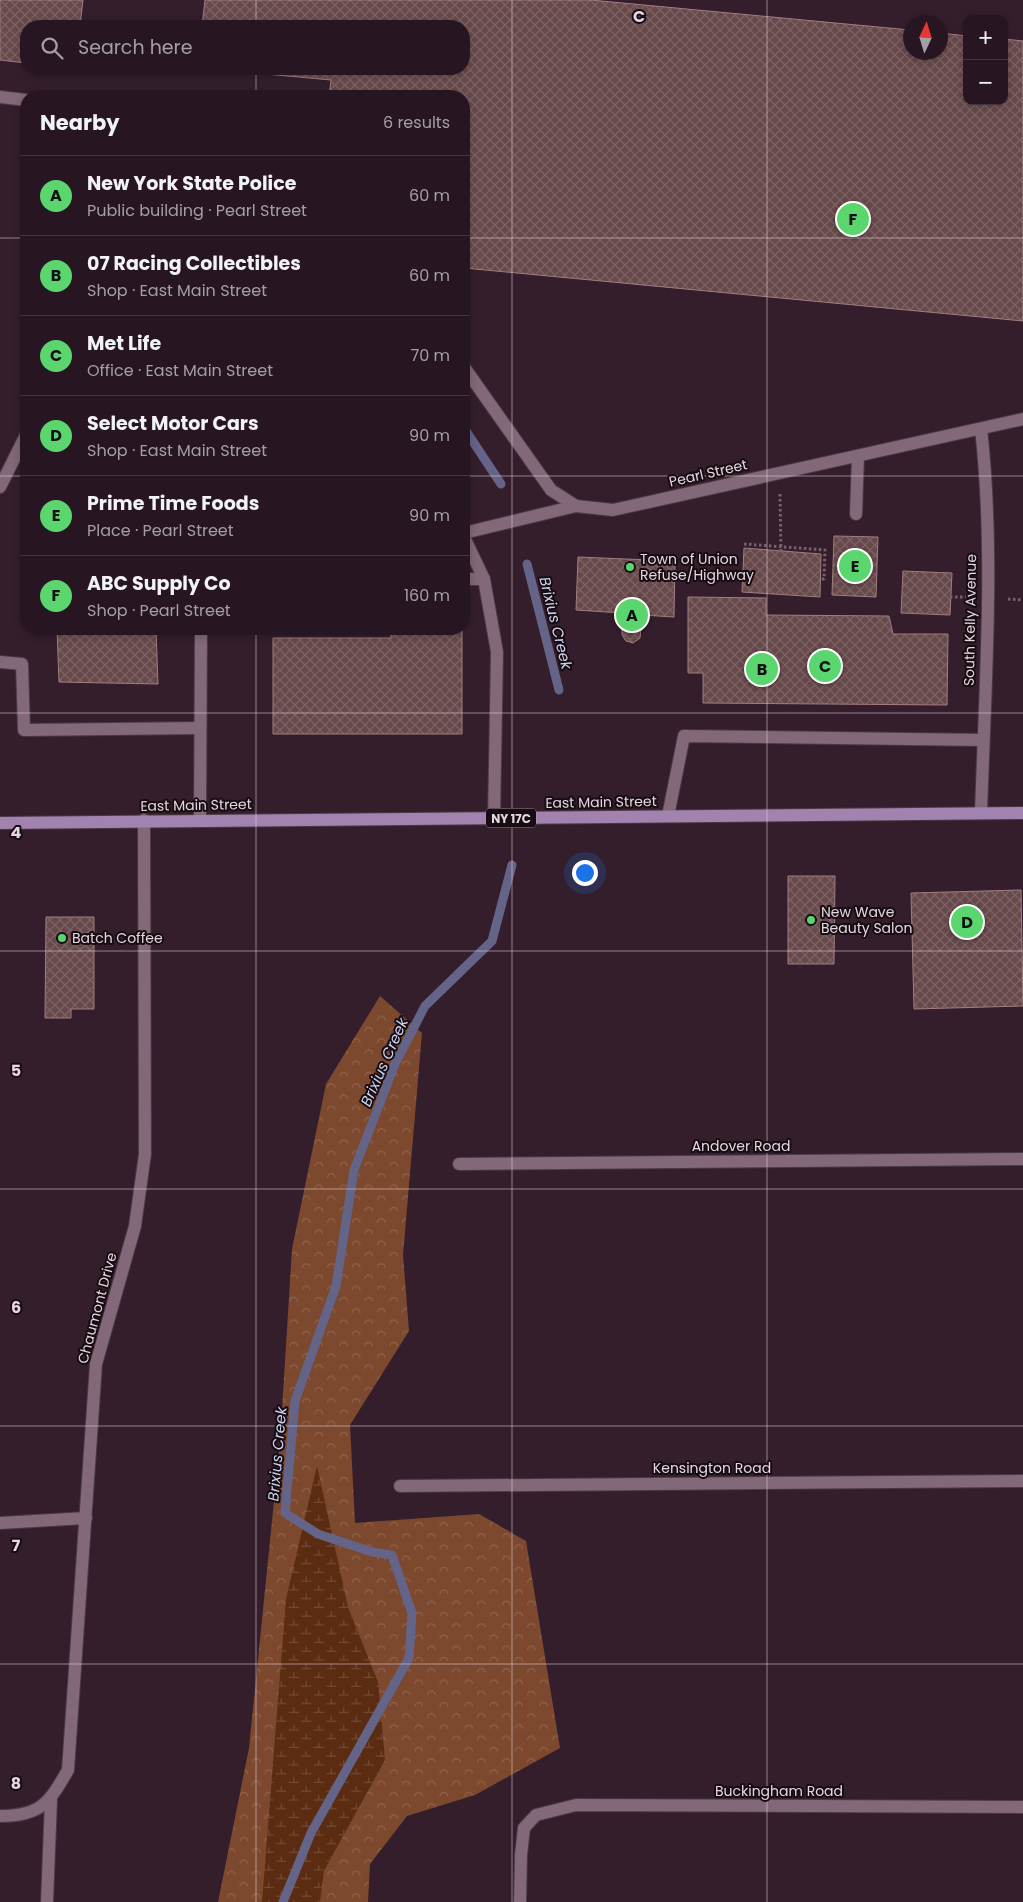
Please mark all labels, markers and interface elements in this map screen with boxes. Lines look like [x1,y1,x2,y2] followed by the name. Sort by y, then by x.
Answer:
[633,5,645,28] text: C
[903,15,948,60] north arrow
[963,15,1008,105] map controls
[963,15,1008,60] button: +
[20,20,470,75] search box
[38,34,66,62] icon: search
[78,34,192,61] text: Search here
[963,60,1008,105] button: −
[40,108,120,137] text: Nearby
[383,111,450,134] text: 6 results
[87,170,296,197] text: New York State Police
[50,184,62,207] text: A
[409,184,450,207] text: 60 m
[87,199,307,222] text: Public building · Pearl Street
[837,200,869,238] pin: F
[87,250,301,277] text: 07 Racing Collectibles
[51,264,61,287] text: B
[409,264,450,287] text: 60 m
[87,279,267,302] text: Shop · East Main Street
[87,330,161,357] text: Met Life
[50,344,62,367] text: C
[410,344,450,367] text: 70 m
[87,359,273,382] text: Office · East Main Street
[87,410,259,437] text: Select Motor Cars
[50,424,62,447] text: D
[409,424,450,447] text: 90 m
[87,439,267,462] text: Shop · East Main Street
[667,454,749,492] street label: Pearl Street
[87,490,259,517] text: Prime Time Foods
[52,504,60,527] text: E
[409,504,450,527] text: 90 m
[87,519,234,542] text: Place · Pearl Street
[839,547,871,585] pin: E
[640,549,754,585] place label: Town of Union Refuse/Highway
[959,553,981,686] street label: South Kelly Avenue
[624,561,636,573] marker: Town of Union Refuse/Highway
[87,570,231,597] text: ABC Supply Co
[534,574,578,673] water label: Brixius Creek
[52,584,60,607] text: F
[404,584,450,607] text: 160 m
[616,596,648,634] pin: A
[87,599,231,622] text: Shop · Pearl Street
[809,647,841,685] pin: C
[746,650,778,688] pin: B
[545,791,657,813] street label: East Main Street
[140,794,252,816] street label: East Main Street
[486,808,536,828] road number: NY 17C
[11,821,22,844] text: 4
[572,860,598,886] your location
[821,902,912,938] place label: New Wave Beauty Salon
[951,903,983,941] pin: D
[805,914,817,926] marker: New Wave Beauty Salon
[72,928,163,948] place label: Batch Coffee
[56,932,68,944] marker: Batch Coffee
[355,1013,413,1110] water label: Brixius Creek
[11,1059,21,1082] text: 5
[692,1136,790,1156] street label: Andover Road
[73,1250,122,1366] street label: Chaumont Drive
[11,1296,21,1319] text: 6
[262,1405,292,1502] water label: Brixius Creek
[653,1458,771,1478] street label: Kensington Road
[12,1534,21,1557] text: 7
[11,1772,21,1795] text: 8
[715,1781,843,1801] street label: Buckingham Road

